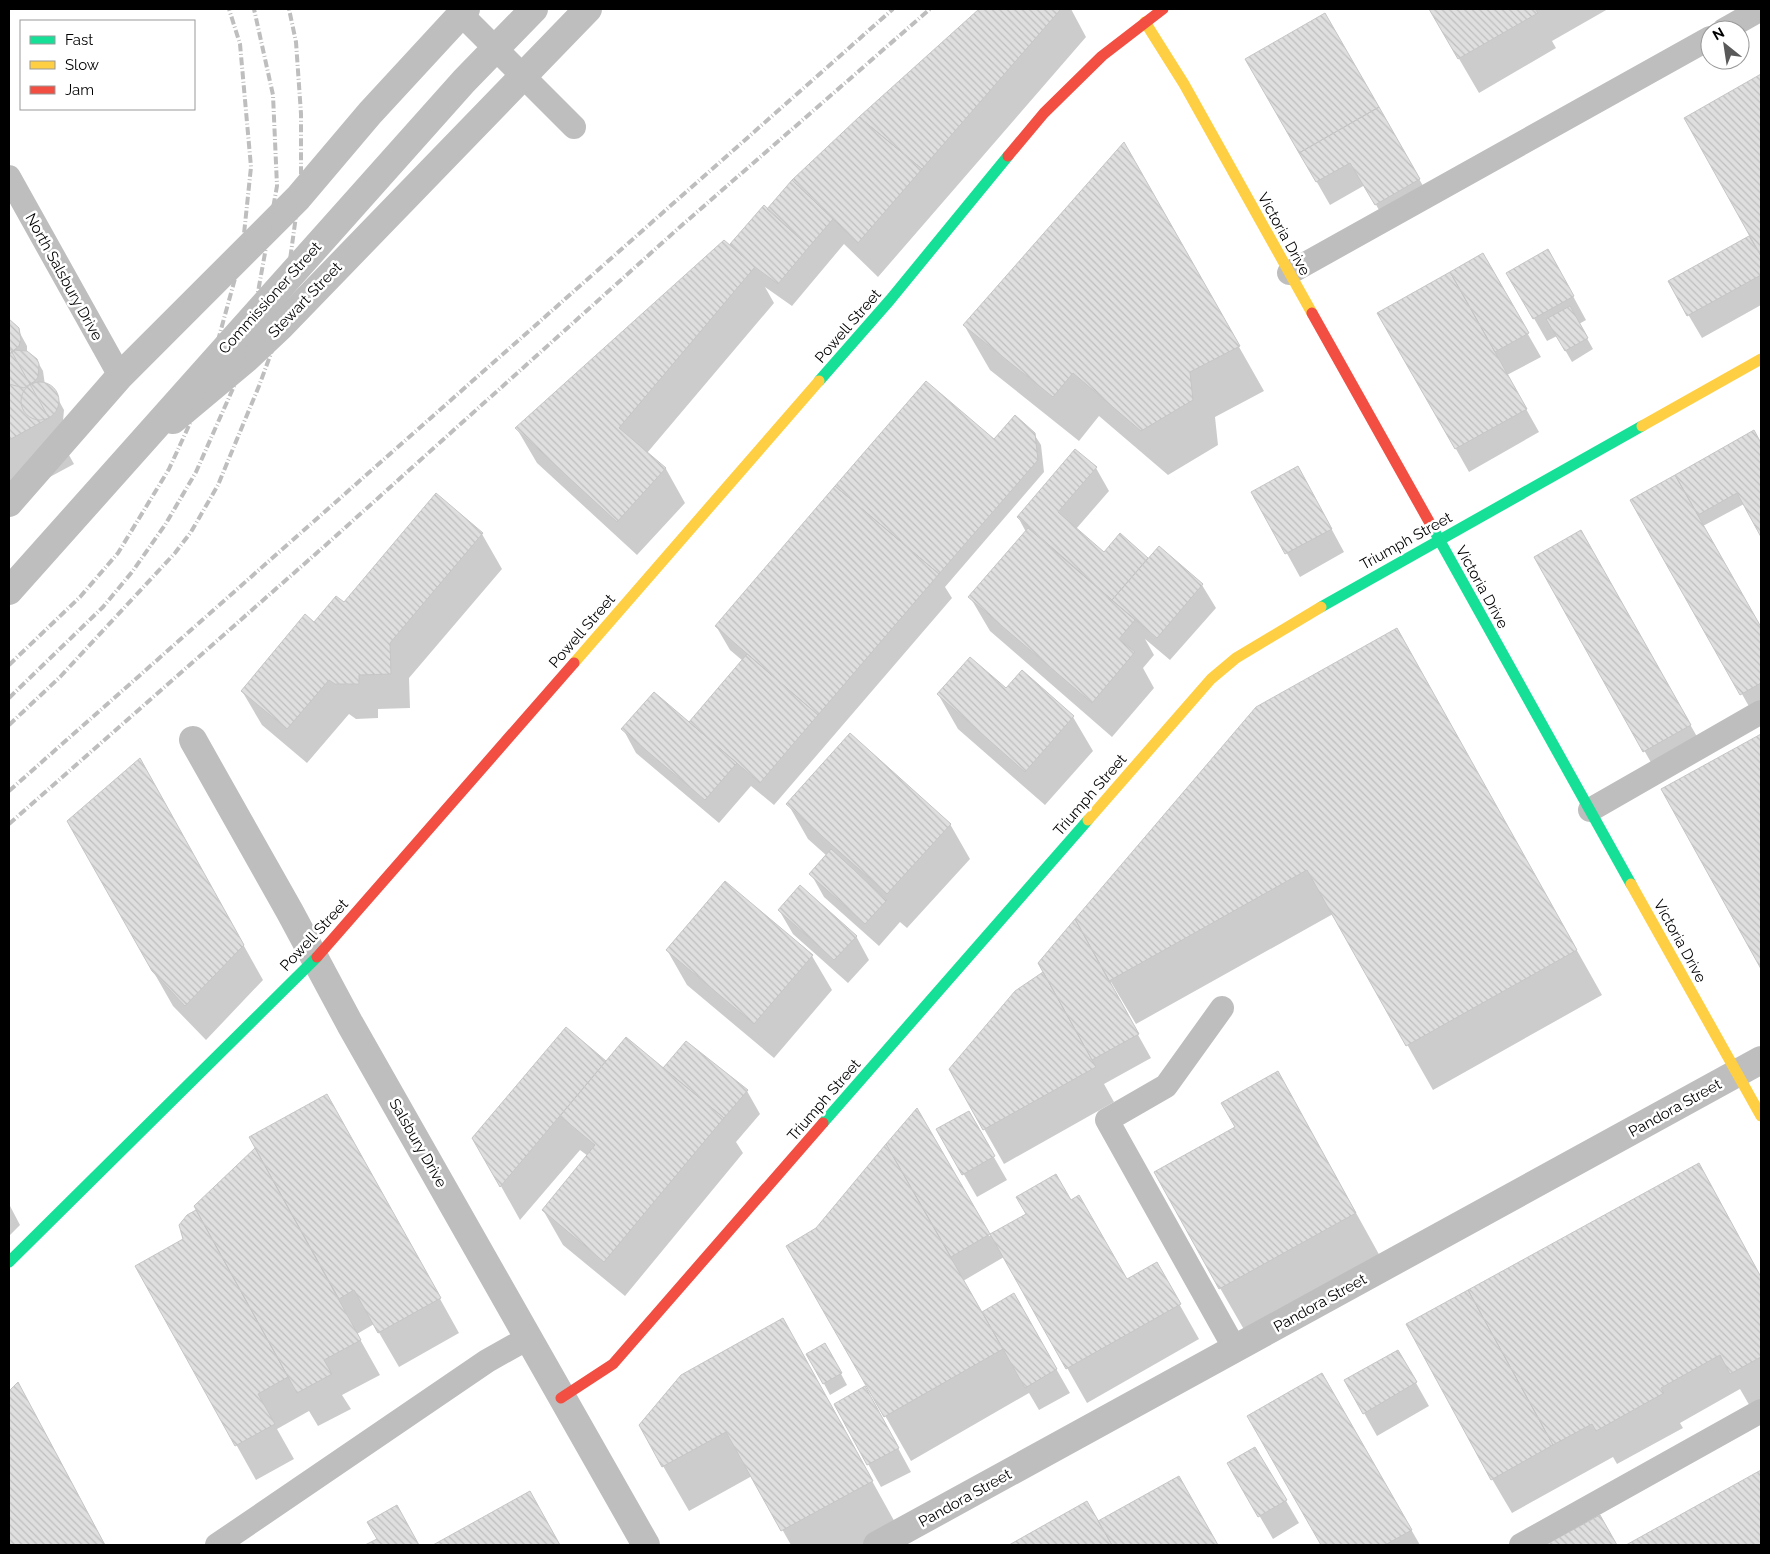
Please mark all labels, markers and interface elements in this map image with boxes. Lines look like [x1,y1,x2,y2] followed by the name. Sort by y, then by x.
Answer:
[20,20,195,110] legend
[1700,20,1750,70] north arrow
[1710,24,1727,43] text: N
[65,31,93,49] text: Fast
[65,56,99,74] text: Slow
[65,81,94,99] text: Jam
[1254,189,1314,279] street label: Victoria Drive
[22,210,107,344] street label: North Salsbury Drive
[215,238,325,358] street label: Commissioner Street
[264,258,346,342] street label: Stewart Street
[811,285,885,367] street label: Powell Street
[1357,508,1455,574] street label: Triumph Street
[1452,542,1512,632] street label: Victoria Drive
[545,590,619,672] street label: Powell Street
[1050,750,1130,840] street label: Triumph Street
[276,895,352,975] street label: Powell Street
[1650,896,1710,986] street label: Victoria Drive
[784,1055,864,1145] street label: Triumph Street
[1625,1075,1725,1141] street label: Pandora Street
[385,1095,451,1191] street label: Salsbury Drive
[1270,1270,1370,1336] street label: Pandora Street
[915,1465,1015,1531] street label: Pandora Street

